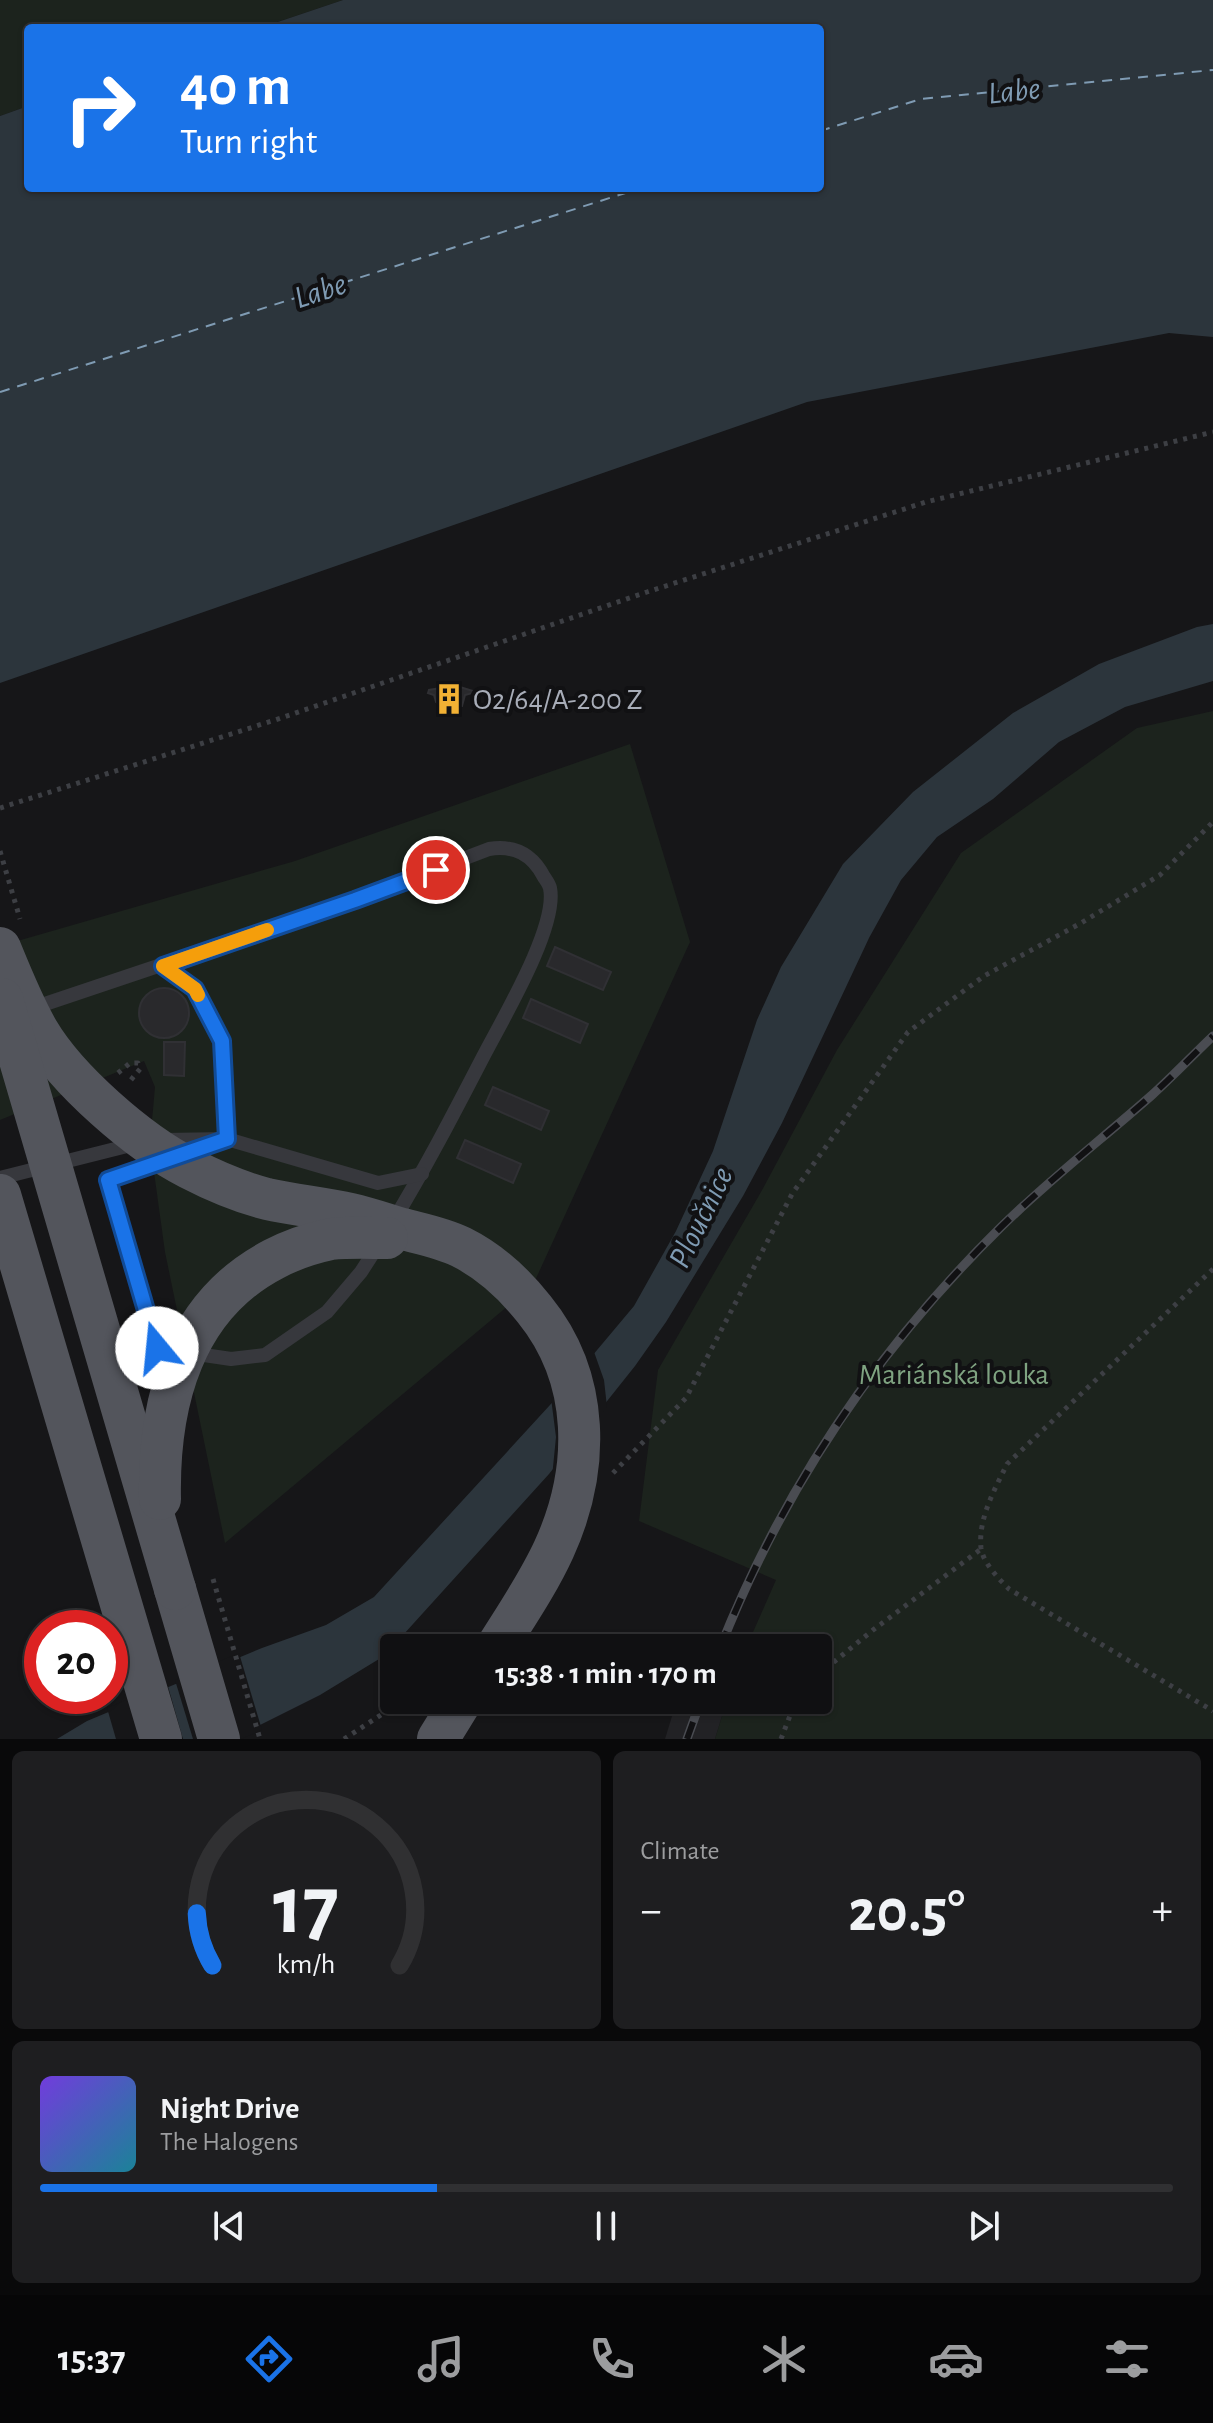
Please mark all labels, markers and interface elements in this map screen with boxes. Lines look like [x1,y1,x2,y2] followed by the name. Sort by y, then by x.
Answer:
[48,56,152,160] icon: right
[180,59,291,115] text: 40 m
[986,72,1042,110] water label: Labe
[180,124,317,160] text: Turn right
[290,268,350,314] water label: Labe
[432,682,466,716] building icon: O2/64/A-200 Z
[473,685,643,715] place label: O2/64/A-200 Z
[402,836,470,904] pin
[414,848,458,892] icon: arrive
[663,1162,739,1273] water label: Ploučnice
[115,1306,199,1390] position arrow
[859,1360,1049,1390] park label: Mariánská louka
[24,1610,128,1714] speed limit sign: 20
[495,1659,717,1689] text: 15:38 · 1 min · 170 m
[641,1838,719,1864] text: Climate
[273,1865,339,1949] text: 17
[848,1882,965,1942] text: 20.5°
[641,1889,662,1933] text: −
[1152,1889,1173,1933] text: +
[277,1950,336,1979] text: km/h
[160,2094,299,2124] text: Night Drive
[160,2129,298,2155] text: The Halogens
[207,2204,251,2248] icon: previous
[584,2204,628,2248] icon: pause
[962,2204,1006,2248] icon: next
[241,2331,297,2387] icon: directions
[413,2331,469,2387] icon: music
[584,2331,640,2387] icon: phone
[756,2331,812,2387] icon: climate
[928,2331,984,2387] icon: car
[1099,2331,1155,2387] icon: filters
[58,2341,126,2377] text: 15:37

